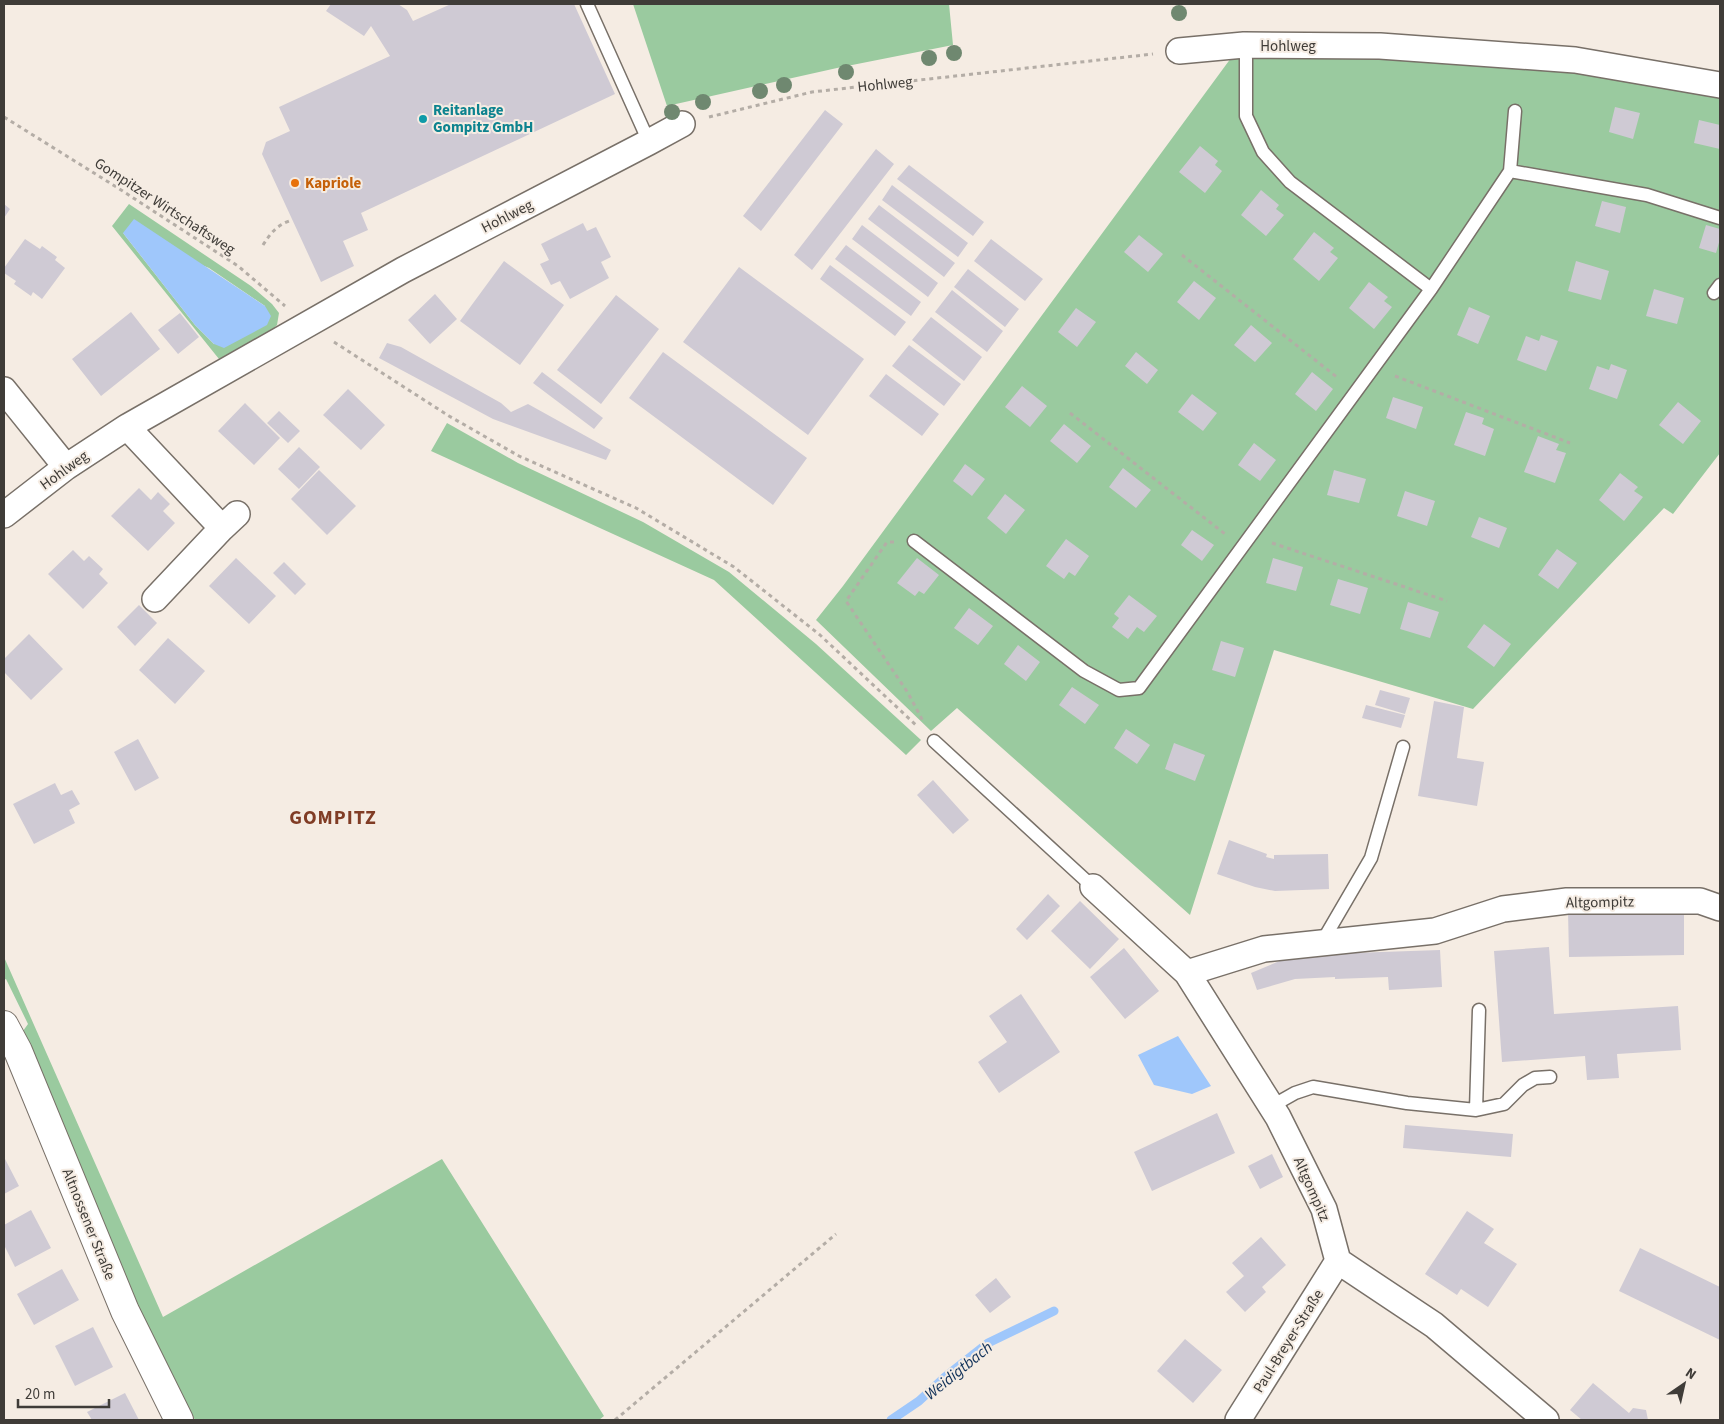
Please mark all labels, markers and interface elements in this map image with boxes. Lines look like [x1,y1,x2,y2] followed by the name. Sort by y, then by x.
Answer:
[1260,36,1316,57] street label: Hohlweg
[856,71,914,98] street label: Hohlweg
[433,100,533,138] place label: Reitanlage Gompitz GmbH
[417,113,429,125] marker: Reitanlage Gompitz GmbH
[90,153,240,260] street label: Gompitzer Wirtschaftsweg
[305,173,361,194] place label: Kapriole
[289,177,301,189] marker: Kapriole
[478,194,537,238] street label: Hohlweg
[36,445,93,495] street label: Hohlweg
[289,804,377,832] district label: GOMPITZ
[1566,891,1634,914] street label: Altgompitz
[1288,1154,1335,1225] street label: Altgompitz
[57,1165,120,1283] street label: Altnossener Straße
[1248,1286,1329,1397] street label: Paul-Breyer-Straße
[920,1336,997,1405] water label: Weidigtbach
[1659,1359,1709,1409] north arrow
[1681,1363,1700,1385] text: N
[18,1376,109,1408] scale bar
[25,1384,55,1405] text: 20 m

